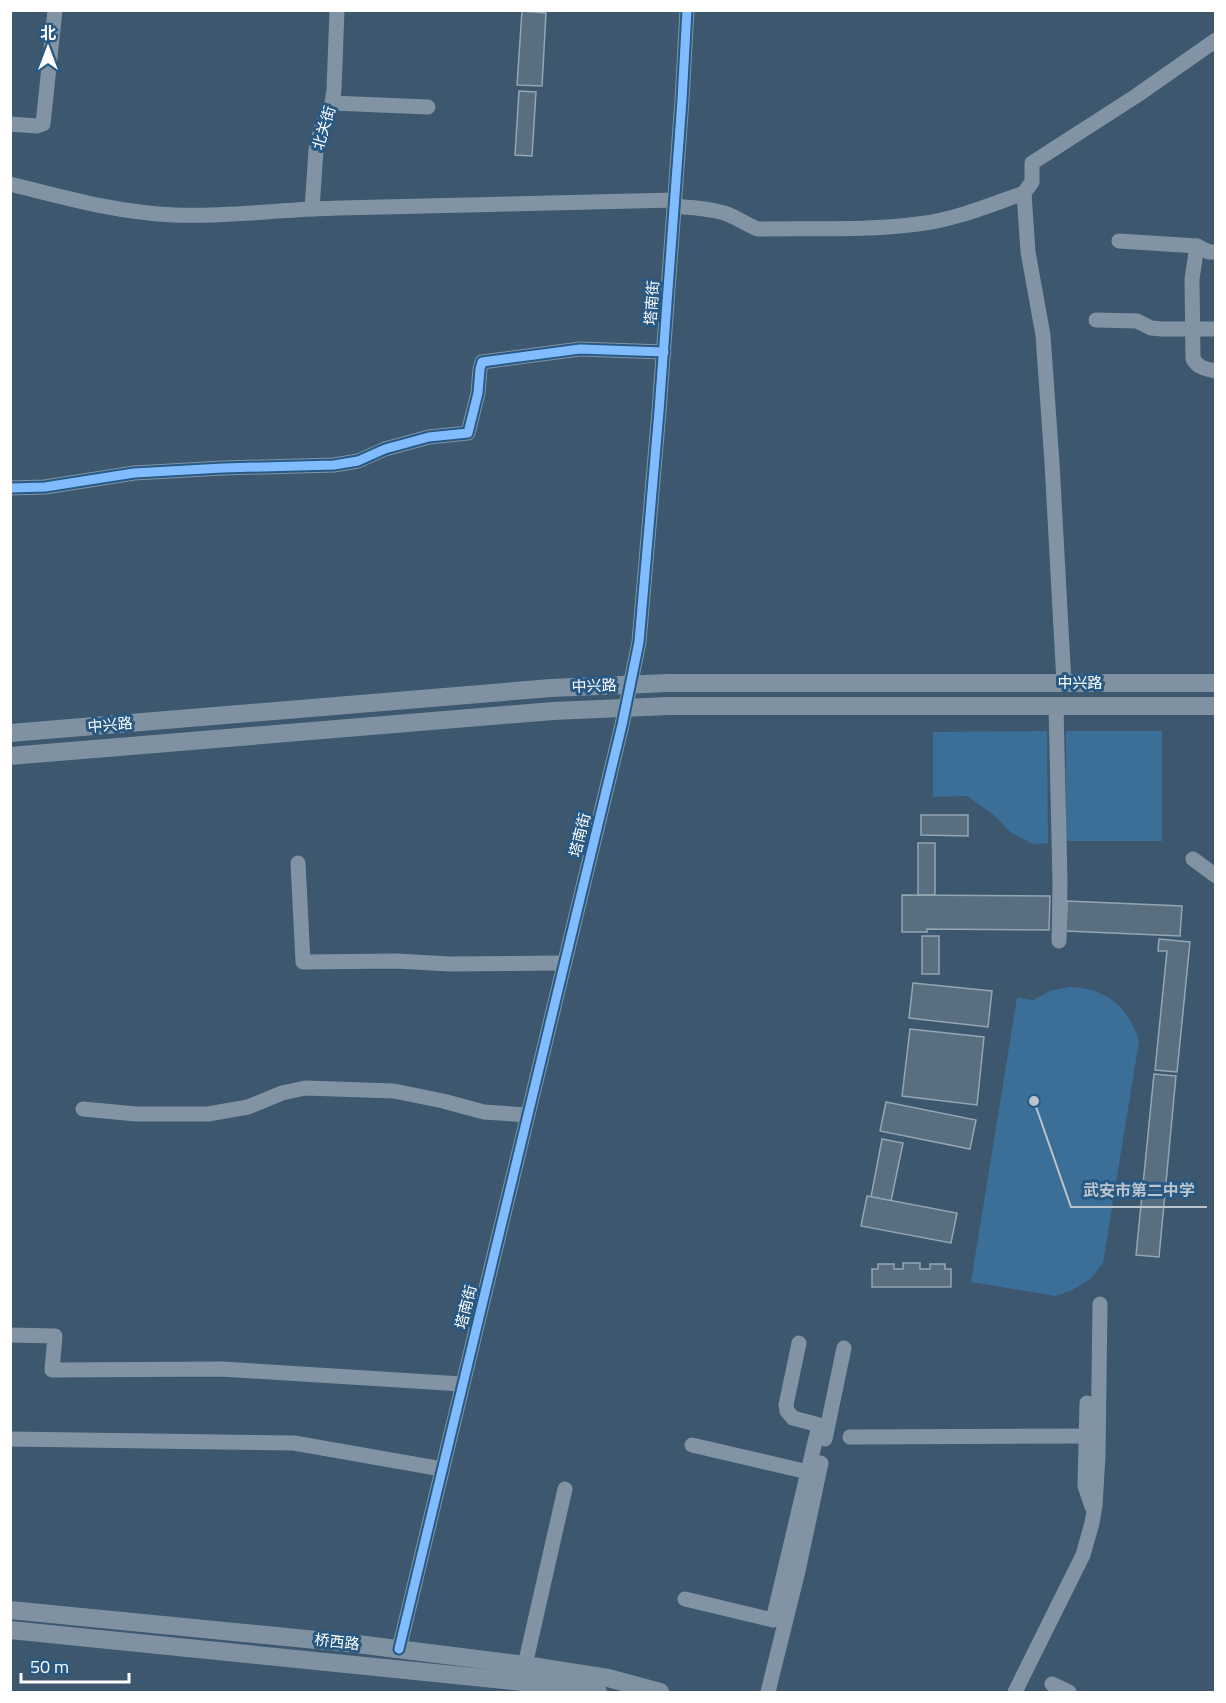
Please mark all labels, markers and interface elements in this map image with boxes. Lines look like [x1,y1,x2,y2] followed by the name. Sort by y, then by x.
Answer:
[18,18,78,78] north arrow
[40,21,56,45] text: 北
[306,103,341,153] street label: 北关街
[638,280,665,326] street label: 塔南街
[1057,671,1103,694] street label: 中兴路
[571,673,617,698] street label: 中兴路
[87,711,133,738] street label: 中兴路
[563,810,596,860] street label: 塔南街
[1071,1173,1207,1207] callout: 武安市第二中学
[1083,1178,1195,1202] text: 武安市第二中学
[449,1282,482,1332] street label: 塔南街
[313,1628,361,1655] street label: 桥西路
[21,1646,129,1684] scale bar
[30,1653,69,1680] text: 50 m

